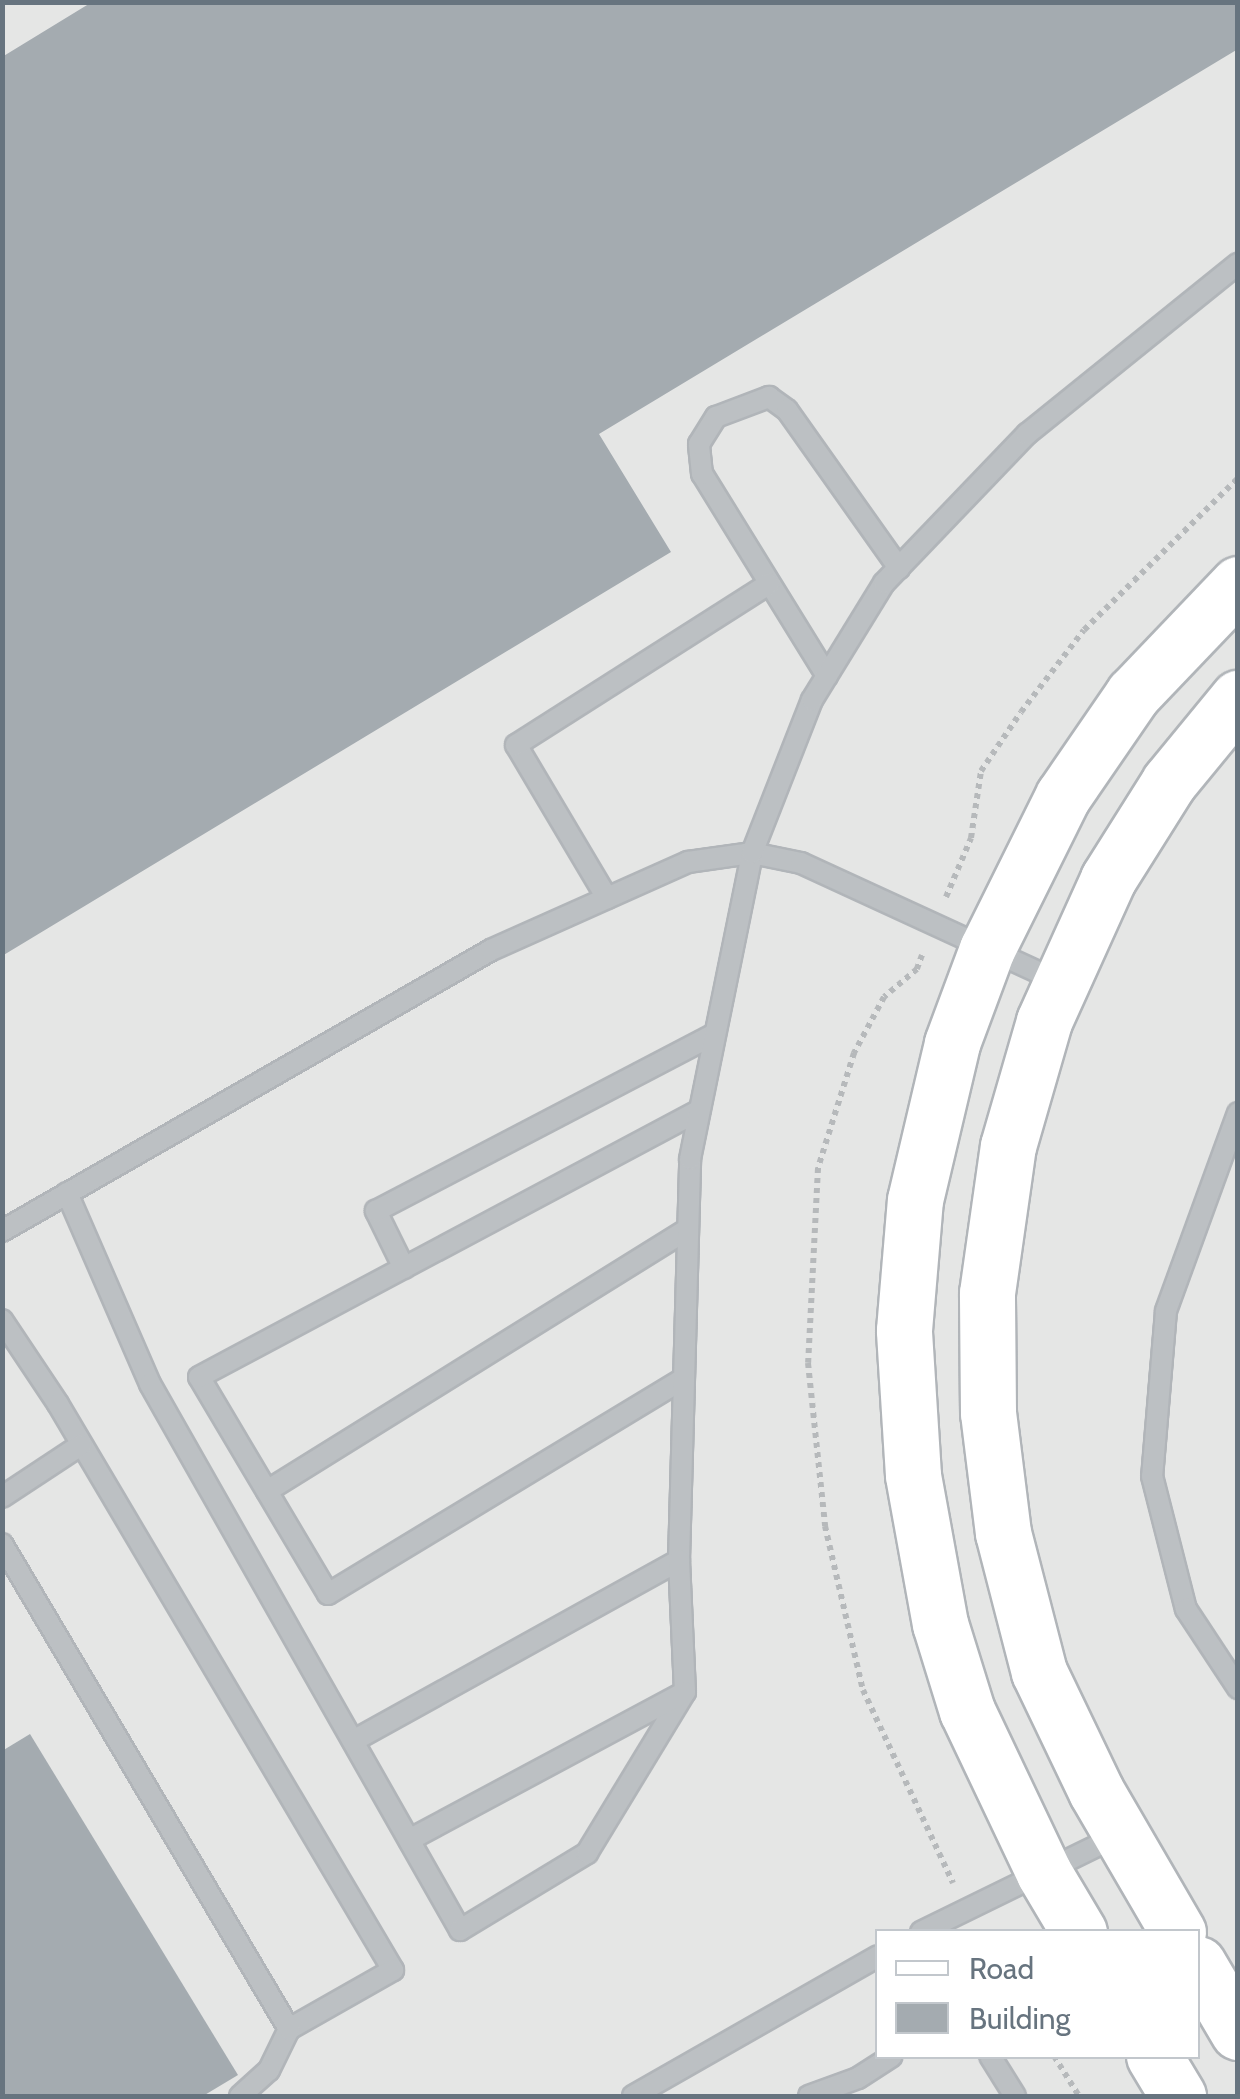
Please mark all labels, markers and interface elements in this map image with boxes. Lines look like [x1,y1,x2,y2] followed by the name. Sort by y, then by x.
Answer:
[875,1929,1200,2059] legend
[969,1950,1034,1987] text: Road
[969,2000,1071,2037] text: Building

